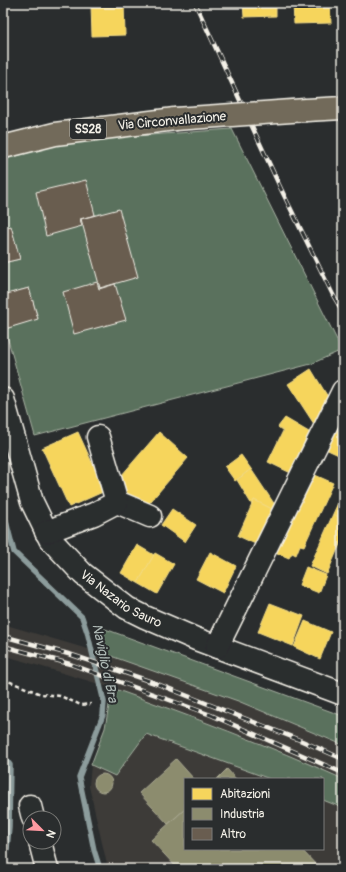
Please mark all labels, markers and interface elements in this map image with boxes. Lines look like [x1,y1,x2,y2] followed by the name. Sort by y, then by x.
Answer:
[117,108,227,134] street label: Via Circonvallazione
[70,119,106,139] road number: SS28
[77,567,164,631] street label: Via Nazario Sauro
[88,622,122,705] water label: Naviglio di Bra
[184,778,324,850] legend
[220,787,270,802] text: Abitazioni
[220,807,265,822] text: Industria
[22,810,62,850] north arrow
[220,827,247,842] text: Altro
[43,828,58,840] text: N

